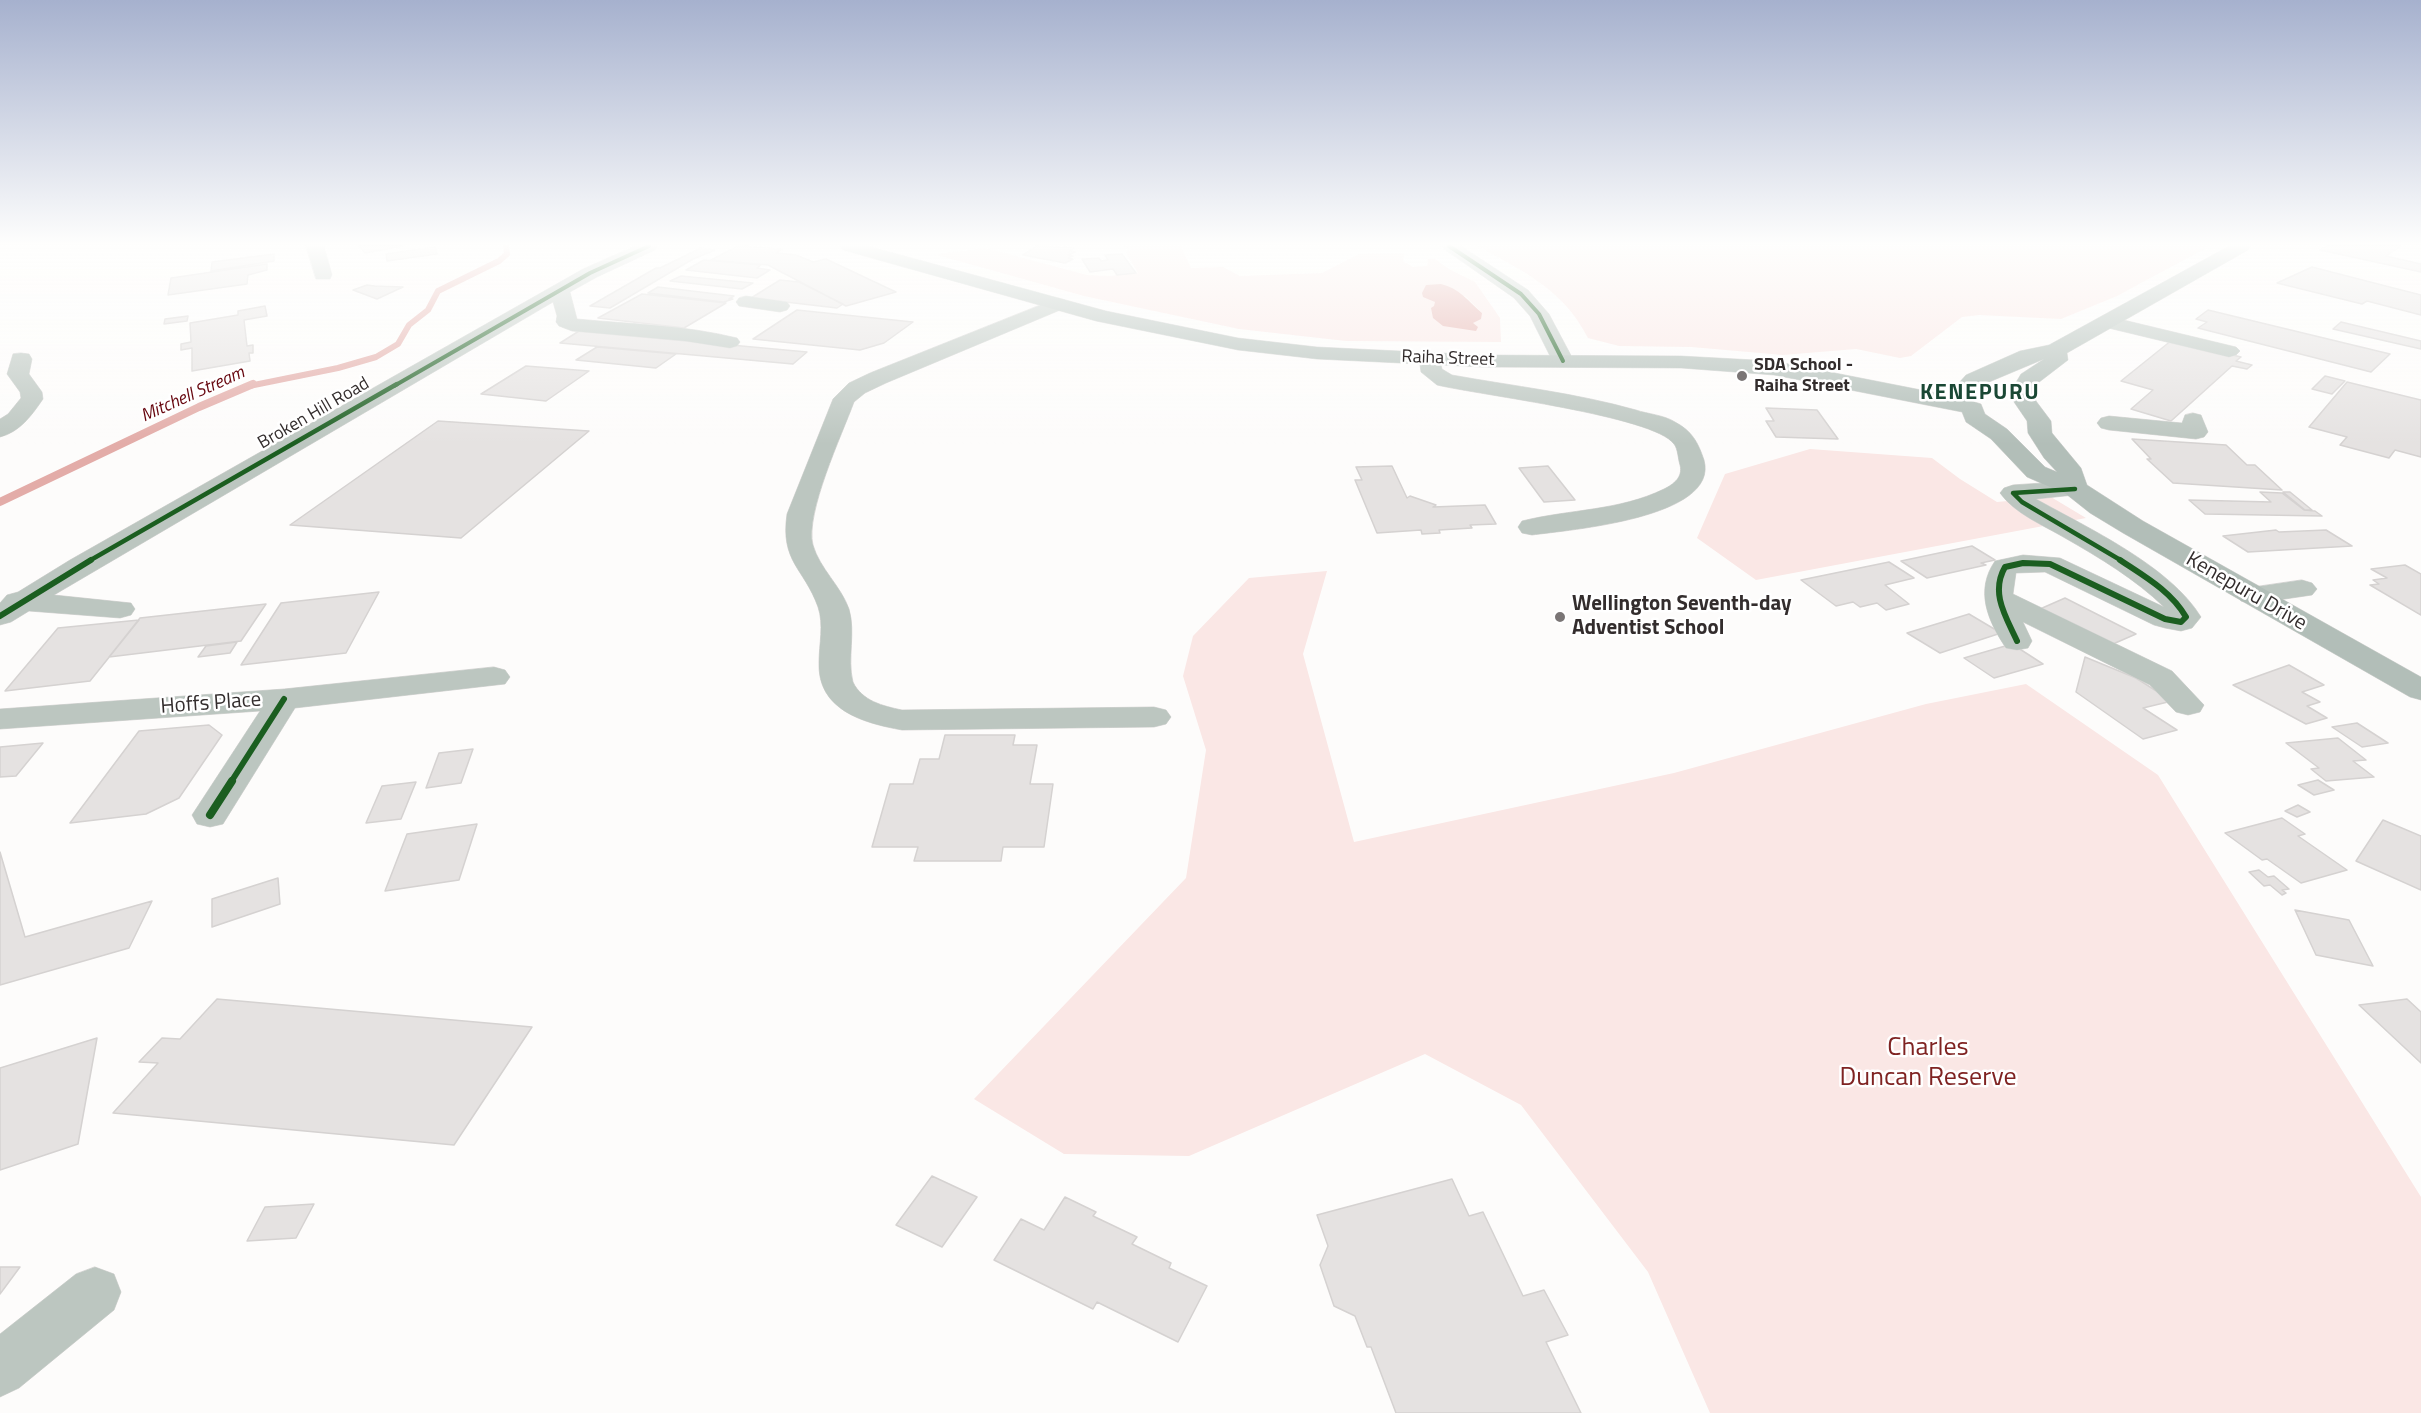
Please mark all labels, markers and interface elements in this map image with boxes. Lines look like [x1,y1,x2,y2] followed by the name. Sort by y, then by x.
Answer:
[1401,347,1495,371] street label: Raiha Street
[1754,355,1853,398] place label: SDA School - Raiha Street
[138,363,248,427] water label: Mitchell Stream
[1735,369,1749,383] marker: SDA School - Raiha Street
[254,373,374,455] street label: Broken Hill Road
[1920,381,2040,407] district label: KENEPURU
[2181,547,2311,637] street label: Kenepuru Drive
[1572,592,1792,642] place label: Wellington Seventh-day Adventist School
[1553,610,1567,624] marker: Wellington Seventh-day Adventist School
[160,688,262,720] street label: Hoffs Place
[1839,1033,2017,1094] park label: Charles Duncan Reserve

